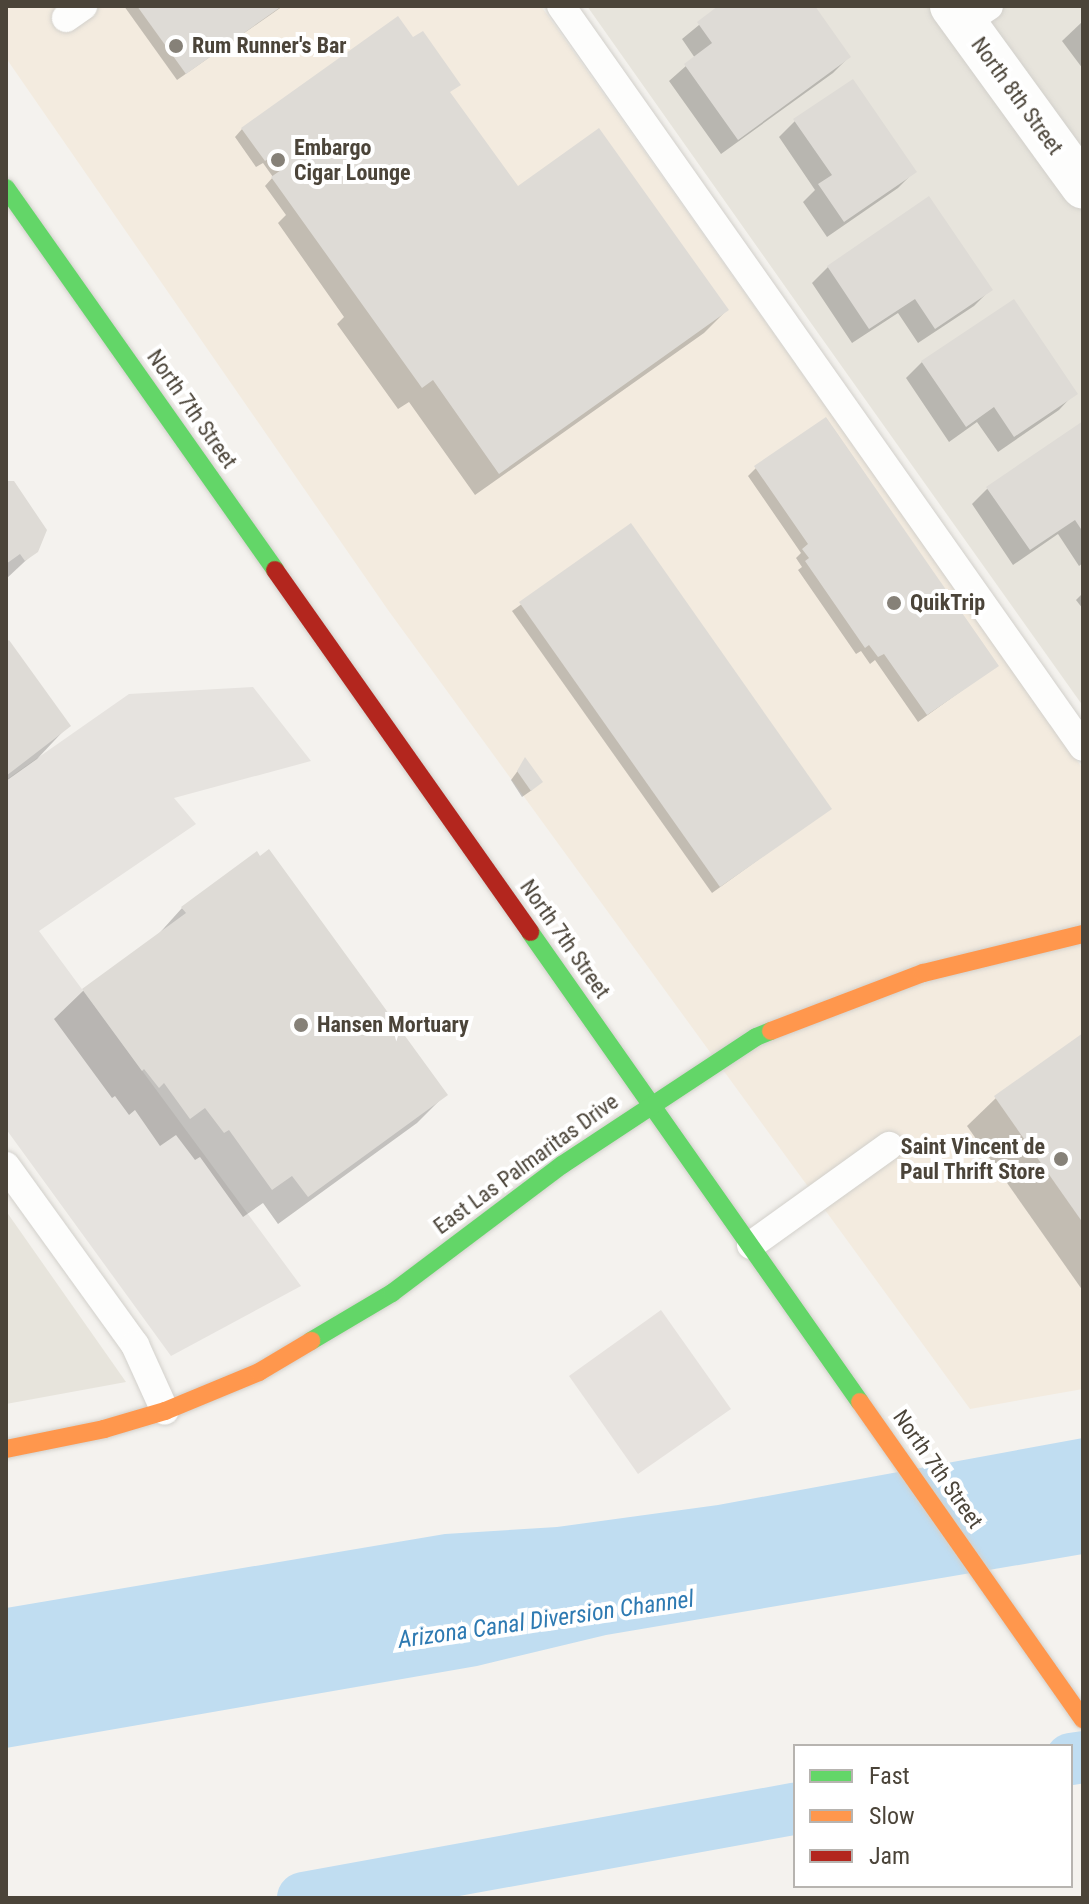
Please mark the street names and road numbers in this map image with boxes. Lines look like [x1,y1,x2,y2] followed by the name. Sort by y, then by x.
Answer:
[966,32,1068,160] street label: North 8th Street
[141,345,243,473] street label: North 7th Street
[514,875,616,1003] street label: North 7th Street
[429,1088,623,1240] street label: East Las Palmaritas Drive
[887,1405,989,1533] street label: North 7th Street

